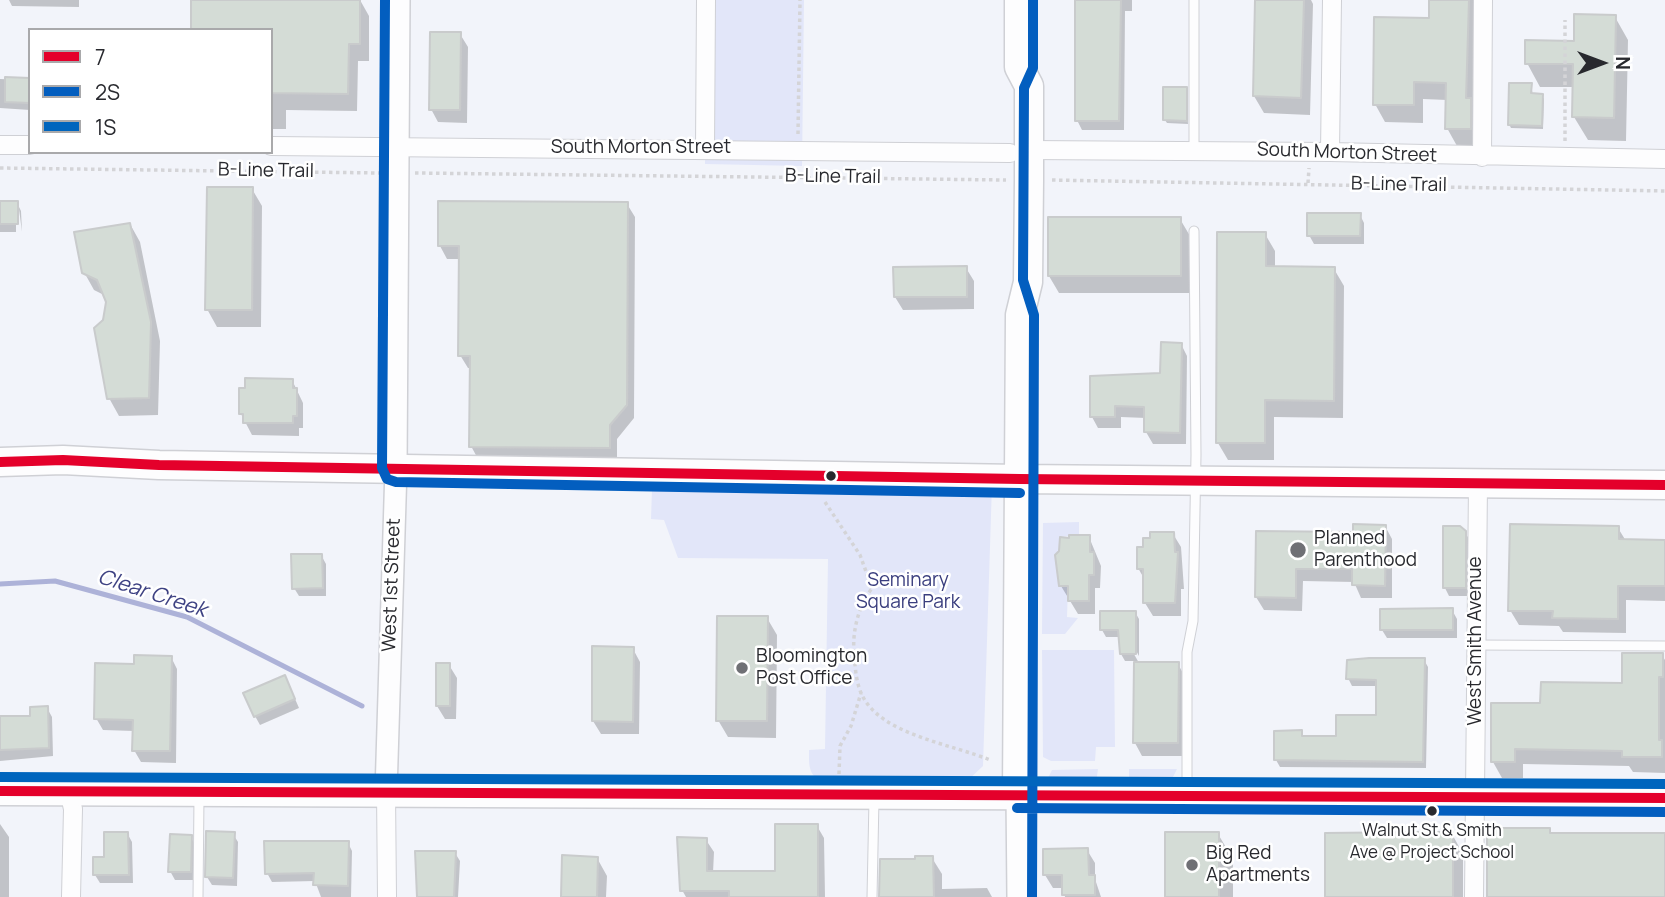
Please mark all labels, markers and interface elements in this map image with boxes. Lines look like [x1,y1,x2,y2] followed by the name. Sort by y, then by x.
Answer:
[28,28,273,154] legend
[1567,28,1637,98] north arrow
[95,43,106,71] text: 7
[1610,56,1636,70] text: N
[95,78,120,106] text: 2S
[95,113,116,141] text: 1S
[551,137,731,159] street label: South Morton Street
[1256,138,1438,168] street label: South Morton Street
[218,159,314,183] street label: B-Line Trail
[785,165,881,189] street label: B-Line Trail
[1351,173,1447,197] street label: B-Line Trail
[824,469,838,483] unlabelled marker
[378,518,406,652] street label: West 1st Street
[1314,528,1417,572] place label: Planned Parenthood
[1288,540,1308,560] marker: Planned Parenthood
[1465,556,1487,726] street label: West Smith Avenue
[94,565,210,623] water label: Clear Creek
[856,570,960,614] park label: Seminary Square Park
[756,646,867,690] place label: Bloomington Post Office
[734,660,750,676] marker: Bloomington Post Office
[1425,804,1439,818] marker: Walnut St & Smith Ave @ Project School
[1350,821,1514,861] place label: Walnut St & Smith Ave @ Project School
[1206,843,1310,887] place label: Big Red Apartments
[1184,857,1200,873] marker: Big Red Apartments

